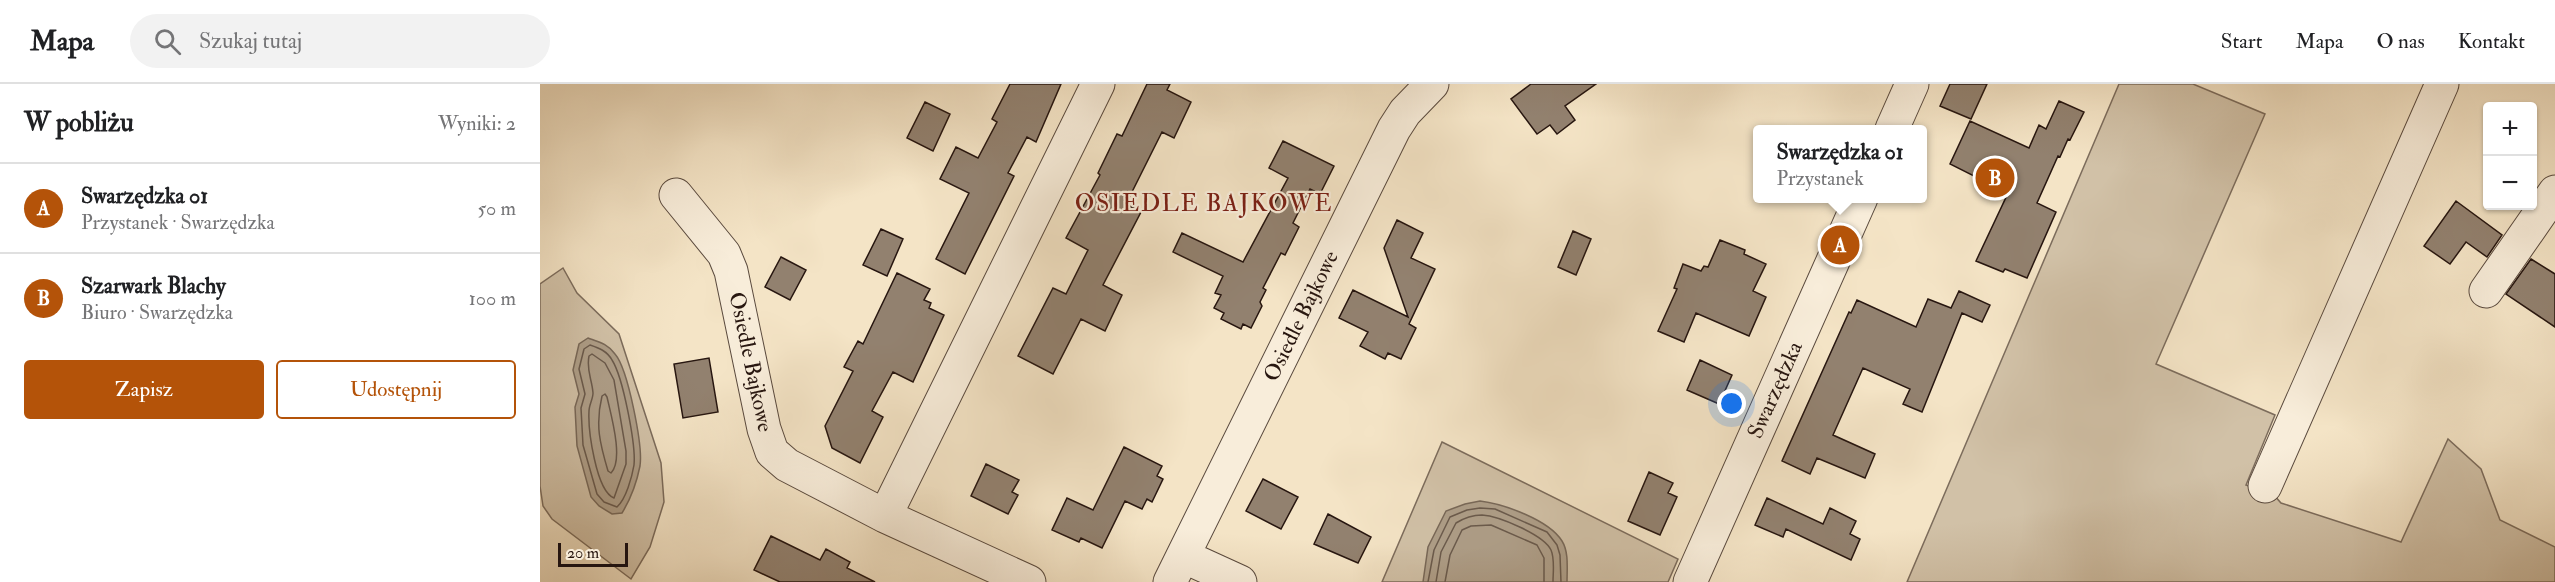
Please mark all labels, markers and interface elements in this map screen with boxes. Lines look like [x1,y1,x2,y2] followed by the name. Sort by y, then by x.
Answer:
[130,14,550,68] search box
[30,24,94,59] text: Mapa
[151,25,184,58] icon: search
[199,27,302,55] text: Szukaj tutaj
[2221,28,2263,55] text: Start
[2296,28,2344,55] text: Mapa
[2377,28,2425,55] text: O nas
[2458,28,2525,55] text: Kontakt
[2483,102,2537,210] map controls
[2483,102,2537,156] button: +
[24,107,134,139] text: W pobliżu
[438,111,516,136] text: Wyniki: 2
[1753,125,1927,203] popup
[1776,138,1904,166] text: Swarzędzka 01
[1976,156,2014,200] pin: B
[2483,156,2537,210] button: −
[1776,166,1864,191] text: Przystanek
[81,182,208,210] text: Swarzędzka 01
[1075,188,1333,219] district label: OSIEDLE BAJKOWE
[37,196,50,221] text: A
[477,196,516,221] text: 50 m
[81,210,275,235] text: Przystanek · Swarzędzka
[1820,222,1860,268] pin: A
[1257,246,1345,386] street label: Osiedle Bajkowe
[81,272,226,300] text: Szarwark Blachy
[37,286,50,311] text: B
[469,286,516,311] text: 100 m
[723,289,779,435] street label: Osiedle Bajkowe
[81,300,233,325] text: Biuro · Swarzędzka
[1741,336,1809,443] street label: Swarzędzka
[24,360,264,419] button: Zapisz
[276,360,516,419] button: Udostępnij
[1717,389,1746,418] your location
[558,540,628,568] scale bar
[567,543,599,563] text: 20 m

